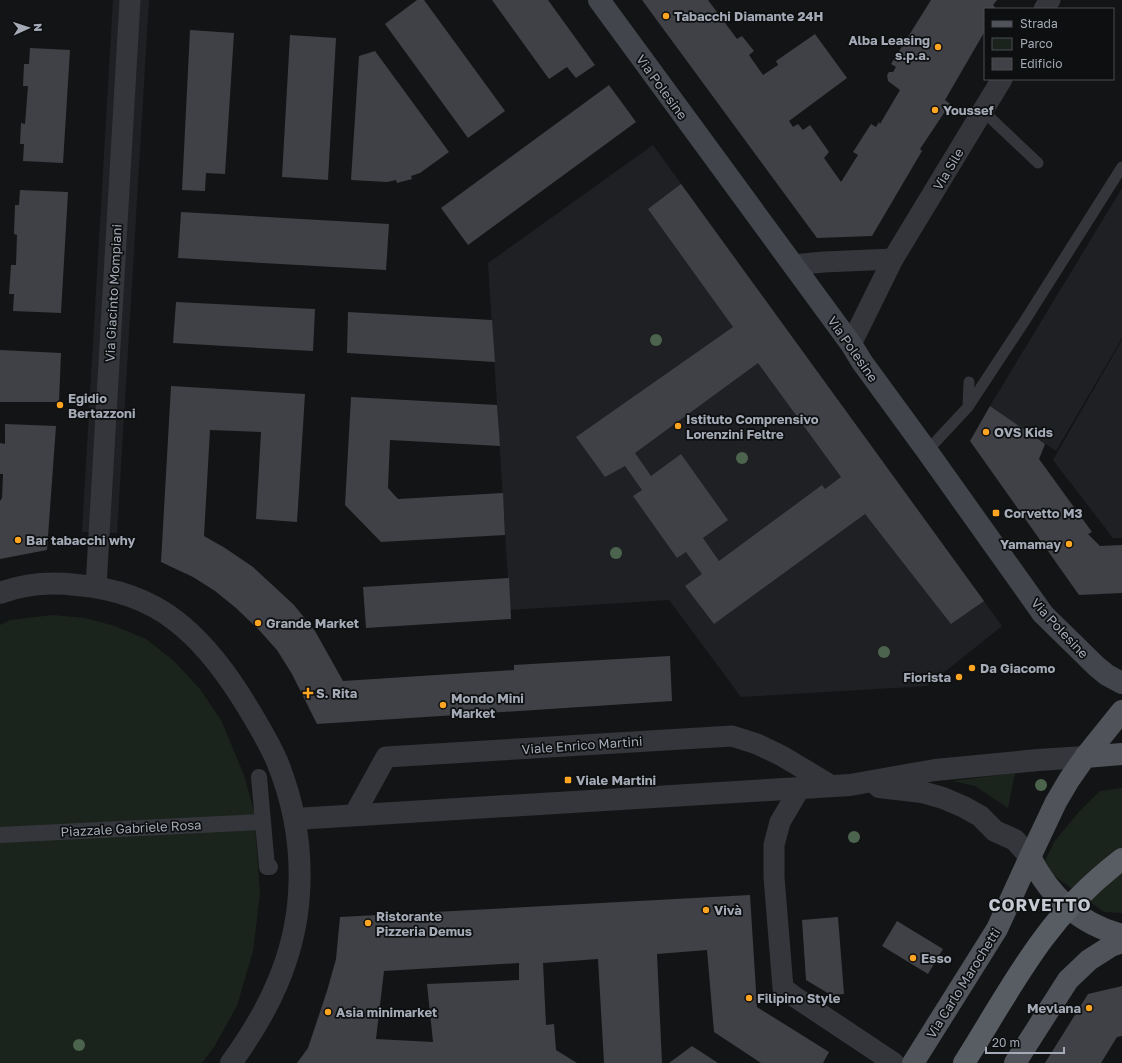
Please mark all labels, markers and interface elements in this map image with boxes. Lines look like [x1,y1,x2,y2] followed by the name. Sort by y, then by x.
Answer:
[8,8,48,48] north arrow
[674,8,823,24] place label: Tabacchi Diamante 24H
[984,8,1114,80] legend
[661,11,671,21] marker: Tabacchi Diamante 24H
[1020,16,1058,31] text: Strada
[32,23,45,32] text: N
[848,32,930,63] place label: Alba Leasing s.p.a.
[1020,36,1053,51] text: Parco
[933,42,943,52] marker: Alba Leasing s.p.a.
[633,51,691,123] street label: Via Polesine
[1020,56,1062,71] text: Edificio
[943,102,994,118] place label: Youssef
[930,105,940,115] marker: Youssef
[929,145,967,193] street label: Via Sile
[101,224,125,362] street label: Via Giacinto Mompiani
[825,313,881,385] street label: Via Polesine
[68,390,135,421] place label: Egidio Bertazzoni
[55,400,65,410] marker: Egidio Bertazzoni
[686,411,819,442] place label: Istituto Comprensivo Lorenzini Feltre
[673,421,683,431] marker: Istituto Comprensivo Lorenzini Feltre
[994,424,1053,440] place label: OVS Kids
[981,427,991,437] marker: OVS Kids
[1004,505,1082,521] place label: Corvetto M3
[991,508,1001,518] marker: Corvetto M3
[26,532,135,548] place label: Bar tabacchi why
[13,535,23,545] marker: Bar tabacchi why
[1000,536,1061,552] place label: Yamamay
[1064,539,1074,549] marker: Yamamay
[1028,595,1092,661] street label: Via Polesine
[266,615,359,631] place label: Grande Market
[253,618,263,628] marker: Grande Market
[980,660,1055,676] place label: Da Giacomo
[967,663,977,673] marker: Da Giacomo
[903,669,951,685] place label: Fiorista
[954,672,964,682] marker: Fiorista
[316,685,358,701] place label: S. Rita
[303,688,313,698] marker: S. Rita
[451,690,524,721] place label: Mondo Mini Market
[438,700,448,710] marker: Mondo Mini Market
[521,733,643,757] street label: Viale Enrico Martini
[576,772,656,788] place label: Viale Martini
[563,775,573,785] marker: Viale Martini
[60,816,202,840] street label: Piazzale Gabriele Rosa
[988,894,1092,915] district label: CORVETTO
[714,902,742,918] place label: Vivà
[701,905,711,915] marker: Vivà
[376,908,472,939] place label: Ristorante Pizzeria Demus
[363,918,373,928] marker: Ristorante Pizzeria Demus
[923,925,1003,1041] street label: Via Carlo Marochetti
[921,950,952,966] place label: Esso
[908,953,918,963] marker: Esso
[757,990,841,1006] place label: Filipino Style
[744,993,754,1003] marker: Filipino Style
[1027,1000,1081,1016] place label: Mevlana
[1084,1003,1094,1013] marker: Mevlana
[336,1004,437,1020] place label: Asia minimarket
[323,1007,333,1017] marker: Asia minimarket
[986,1029,1064,1055] scale bar
[992,1035,1020,1050] text: 20 m

